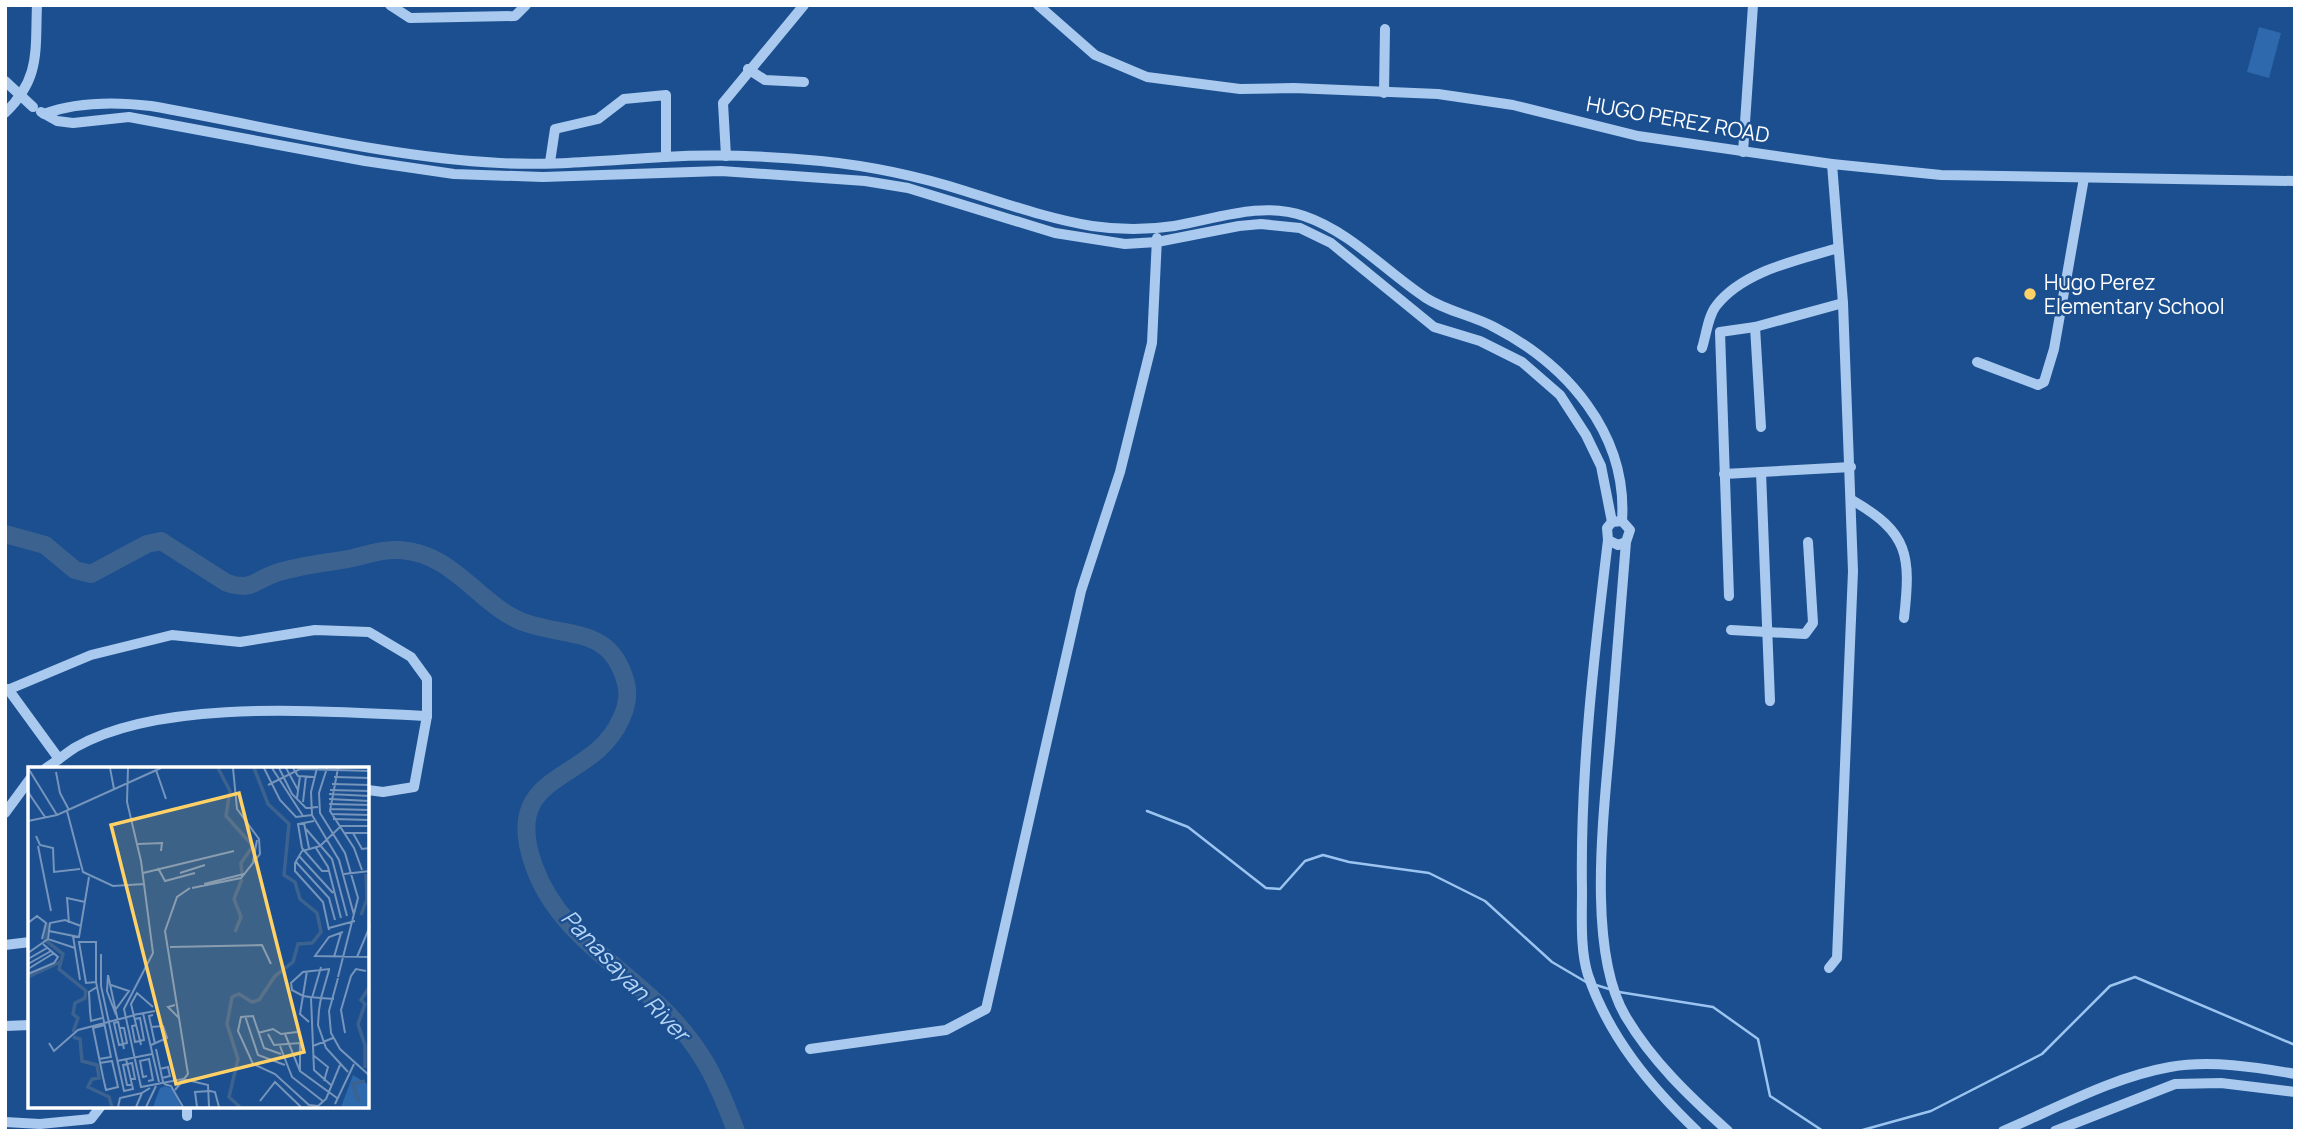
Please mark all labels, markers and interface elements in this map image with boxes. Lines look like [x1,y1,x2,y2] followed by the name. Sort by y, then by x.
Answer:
[1584,89,1772,149] street label: HUGO PEREZ ROAD
[2044,268,2225,320] place label: Hugo Perez Elementary School
[2022,286,2038,302] marker: Hugo Perez Elementary School
[28,767,369,1108] inset map
[555,902,699,1050] water label: Panasayan River

